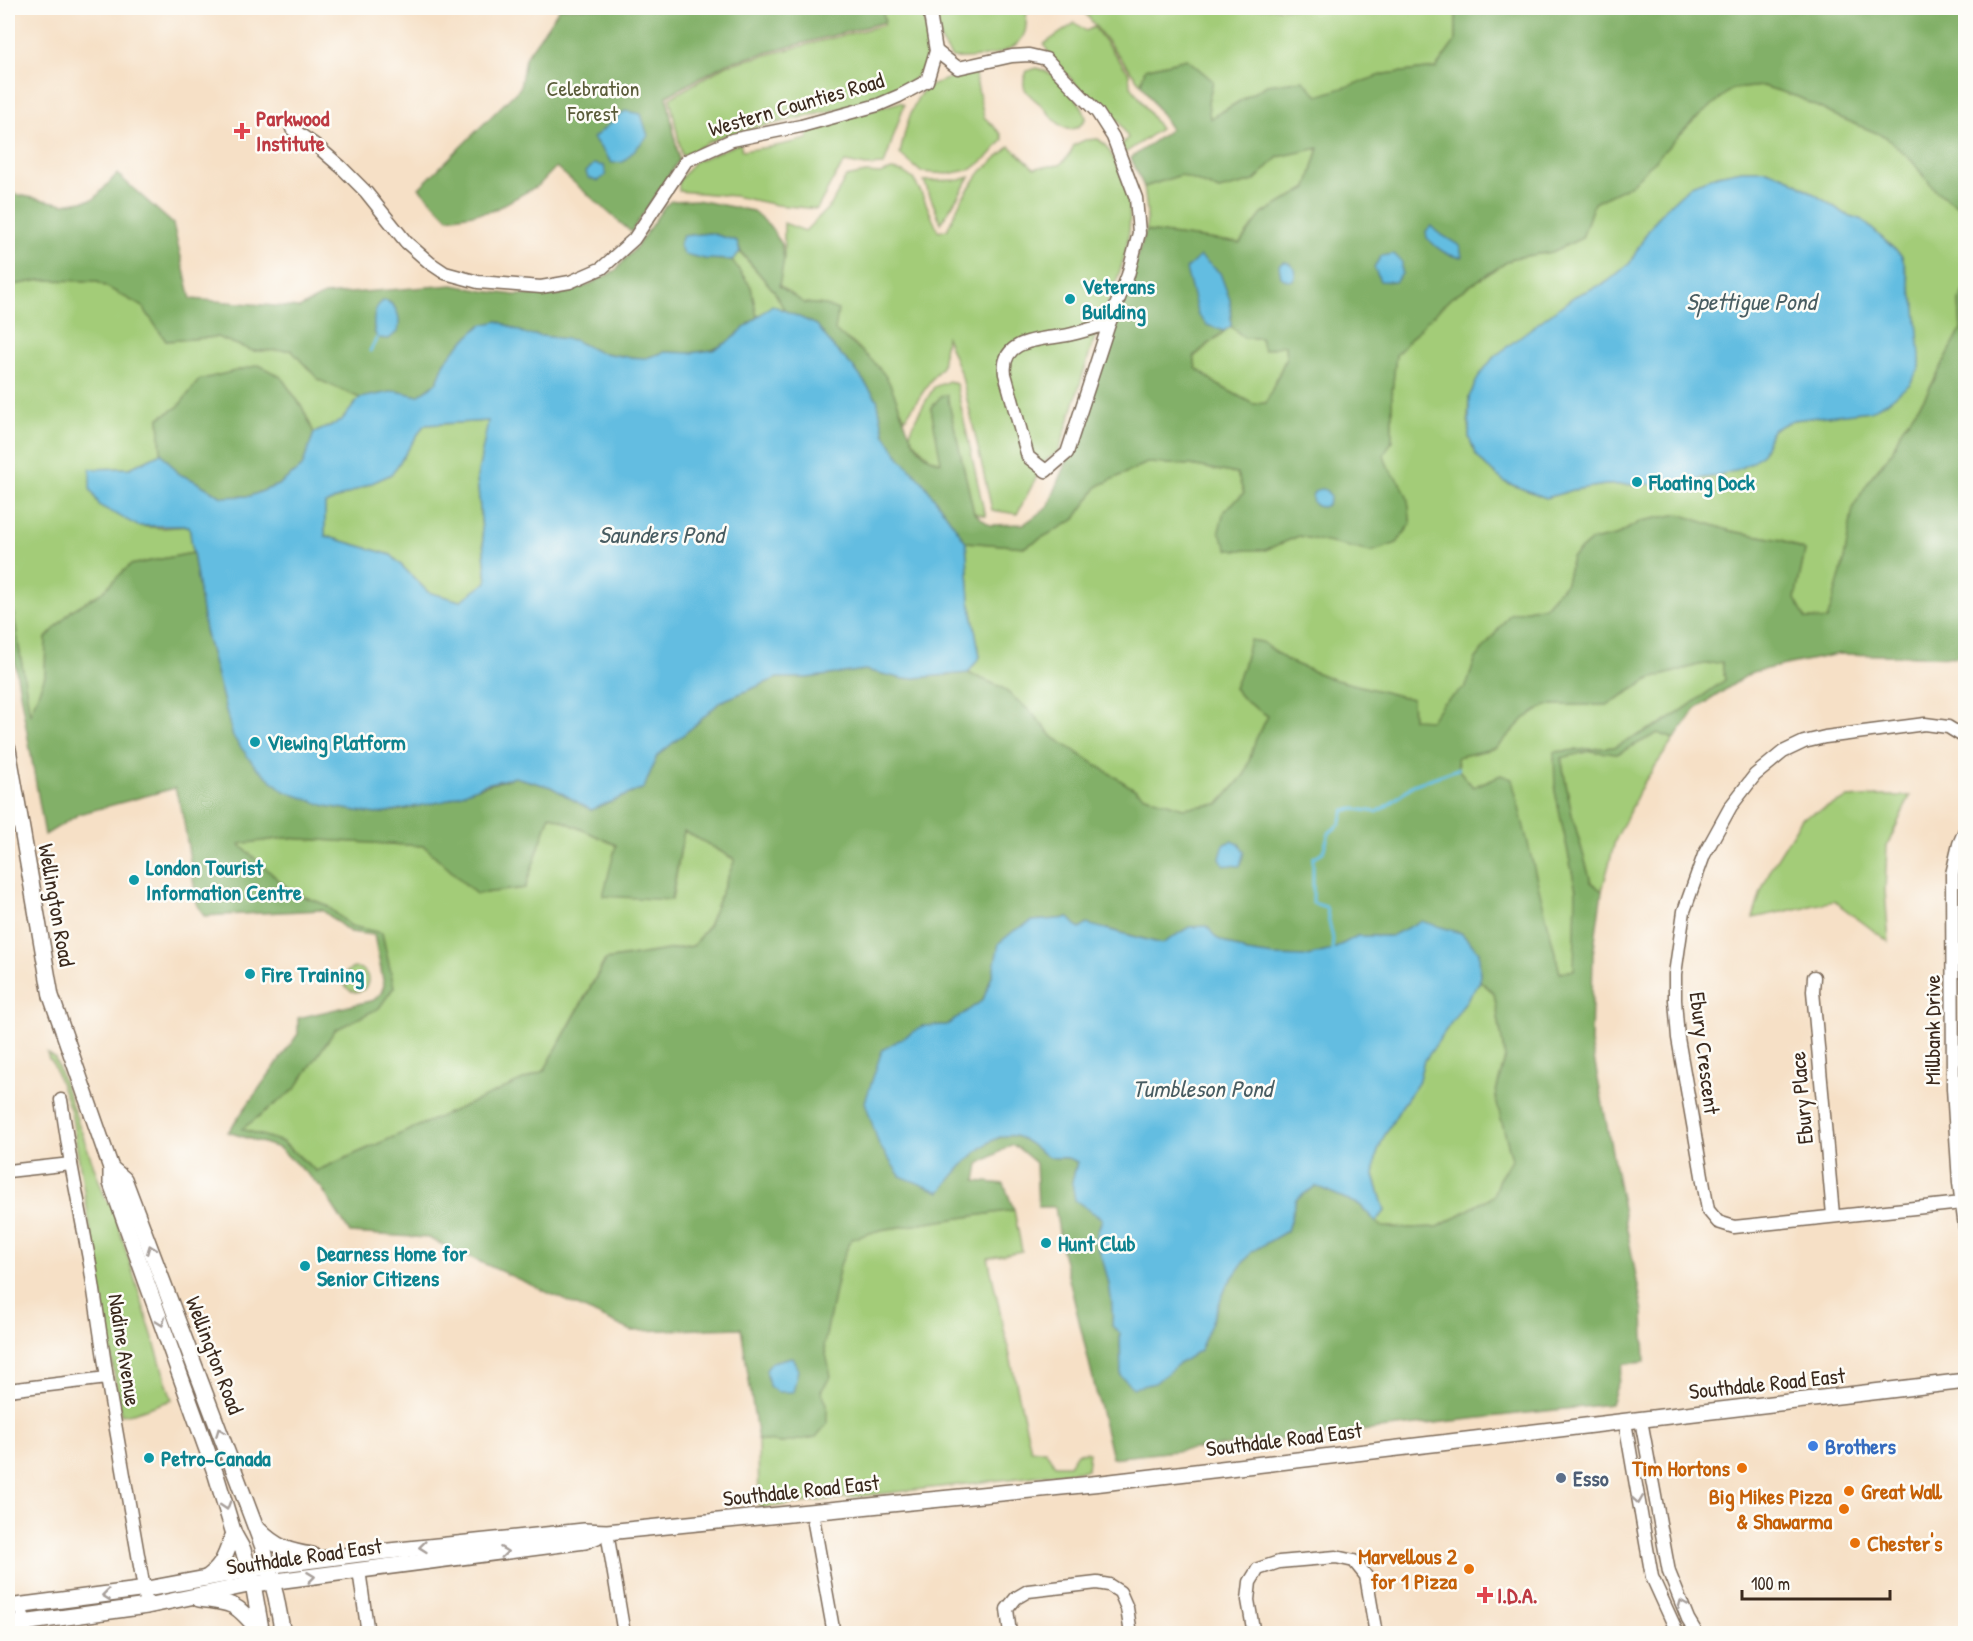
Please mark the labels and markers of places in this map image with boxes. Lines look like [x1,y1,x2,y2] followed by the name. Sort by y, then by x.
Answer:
[256,103,330,158] place label: Parkwood Institute
[233,122,251,140] marker: Parkwood Institute
[1082,271,1155,327] place label: Veterans Building
[1063,292,1077,306] marker: Veterans Building
[1648,467,1756,498] place label: Floating Dock
[1630,475,1644,489] marker: Floating Dock
[267,727,406,758] place label: Viewing Platform
[248,735,262,749] marker: Viewing Platform
[146,852,302,907] place label: London Tourist Information Centre
[127,873,141,887] marker: London Tourist Information Centre
[261,959,365,990] place label: Fire Training
[243,967,257,981] marker: Fire Training
[1058,1228,1135,1258] place label: Hunt Club
[1039,1236,1053,1250] marker: Hunt Club
[317,1238,468,1293] place label: Dearness Home for Senior Citizens
[298,1259,312,1273] marker: Dearness Home for Senior Citizens
[1825,1431,1897,1461] place label: Brothers
[1806,1439,1820,1453] marker: Brothers
[161,1443,271,1473] place label: Petro-Canada
[142,1451,156,1465] marker: Petro-Canada
[1631,1453,1731,1483] place label: Tim Hortons
[1735,1461,1749,1475] marker: Tim Hortons
[1573,1463,1609,1493] place label: Esso
[1554,1471,1568,1485] marker: Esso
[1861,1476,1942,1506] place label: Great Wall
[1709,1481,1832,1536] place label: Big Mikes Pizza & Shawarma
[1842,1484,1856,1498] marker: Great Wall
[1837,1502,1851,1516] marker: Big Mikes Pizza & Shawarma
[1867,1528,1943,1558] place label: Chester's
[1848,1536,1862,1550] marker: Chester's
[1358,1541,1458,1596] place label: Marvellous 2 for 1 Pizza
[1462,1562,1476,1576] marker: Marvellous 2 for 1 Pizza
[1497,1580,1538,1610] place label: I.D.A.
[1478,1588,1492,1602] marker: I.D.A.

